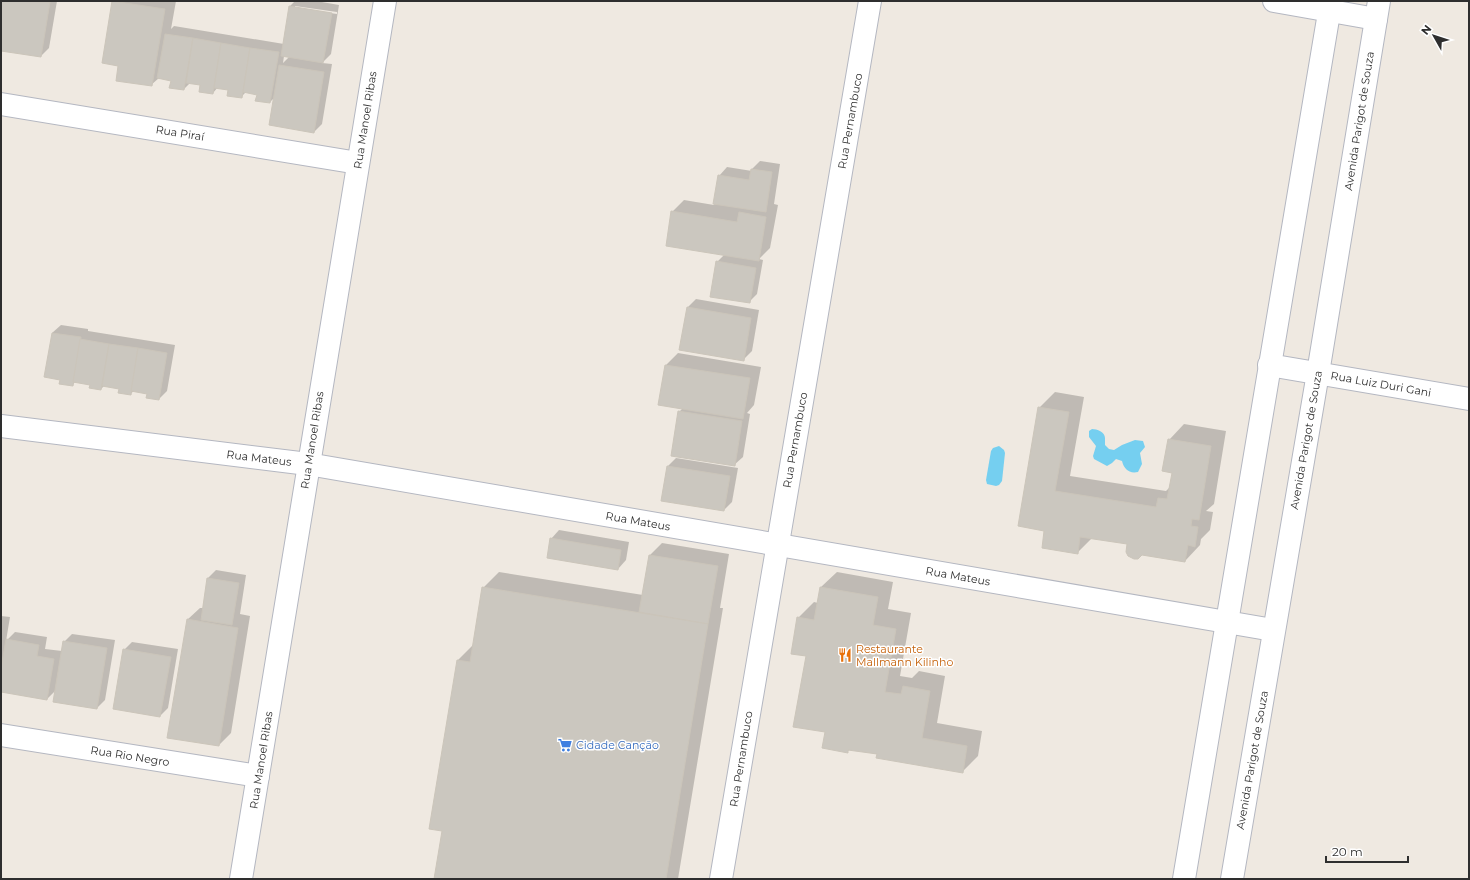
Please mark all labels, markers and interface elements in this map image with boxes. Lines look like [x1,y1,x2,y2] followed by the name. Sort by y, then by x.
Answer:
[1414,16,1454,56] north arrow
[1418,22,1434,38] text: N
[1341,50,1377,192] street label: Avenida Parigot de Souza
[350,70,380,170] street label: Rua Manoel Ribas
[835,72,865,170] street label: Rua Pernambuco
[155,122,206,144] street label: Rua Piraí
[1330,368,1432,400] street label: Rua Luiz Duri Gani
[1287,370,1325,510] street label: Avenida Parigot de Souza
[297,390,327,490] street label: Rua Manoel Ribas
[780,391,810,489] street label: Rua Pernambuco
[226,447,293,469] street label: Rua Mateus
[605,508,672,534] street label: Rua Mateus
[925,563,992,589] street label: Rua Mateus
[856,642,953,669] place label: Restaurante Mallmann Kilinho
[837,647,853,663] restaurant icon: Restaurante Mallmann Kilinho
[1233,690,1271,830] street label: Avenida Parigot de Souza
[246,710,276,810] street label: Rua Manoel Ribas
[727,710,756,808] street label: Rua Pernambuco
[557,737,573,753] supermarket icon: Cidade Canção
[576,738,659,752] place label: Cidade Canção
[90,743,171,769] street label: Rua Rio Negro
[1326,838,1408,864] scale bar
[1332,844,1363,859] text: 20 m

